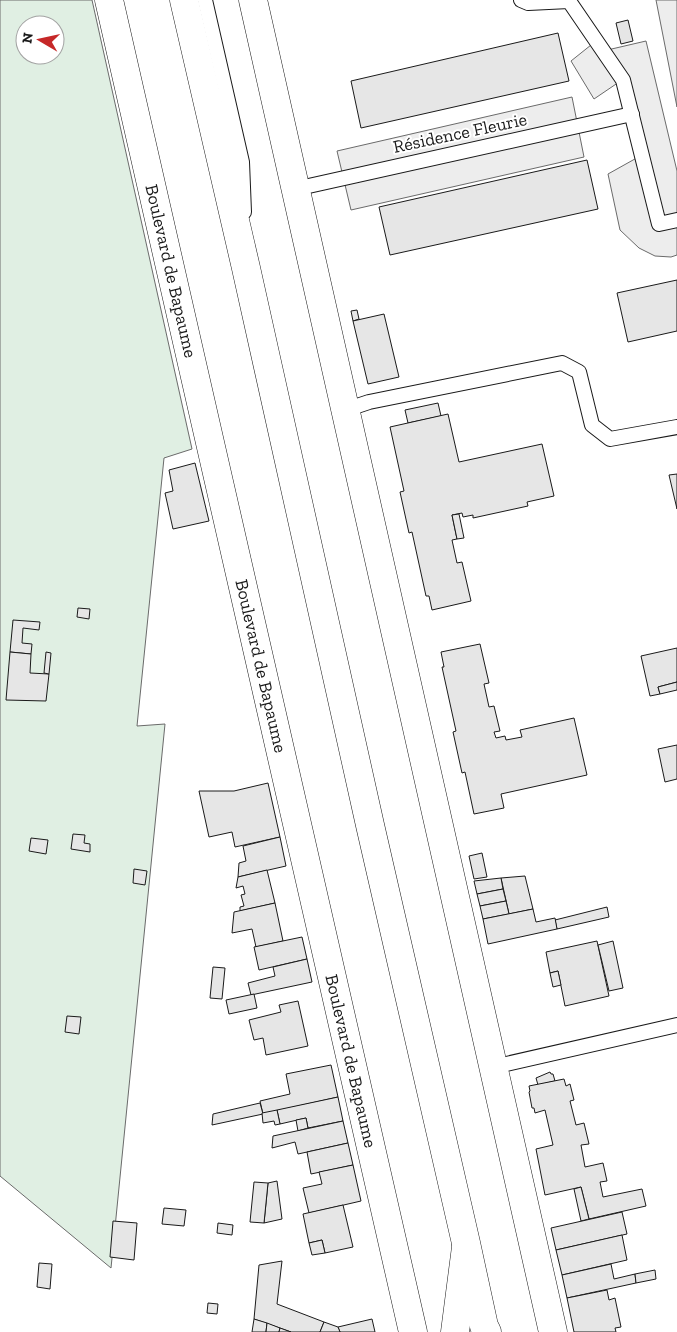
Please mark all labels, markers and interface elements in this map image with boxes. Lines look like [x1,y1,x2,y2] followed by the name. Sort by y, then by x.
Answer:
[15,15,65,65] north arrow
[18,31,37,45] text: N
[391,108,529,158] street label: Résidence Fleurie
[140,182,202,360] street label: Boulevard de Bapaume
[230,577,292,755] street label: Boulevard de Bapaume
[320,972,382,1150] street label: Boulevard de Bapaume

